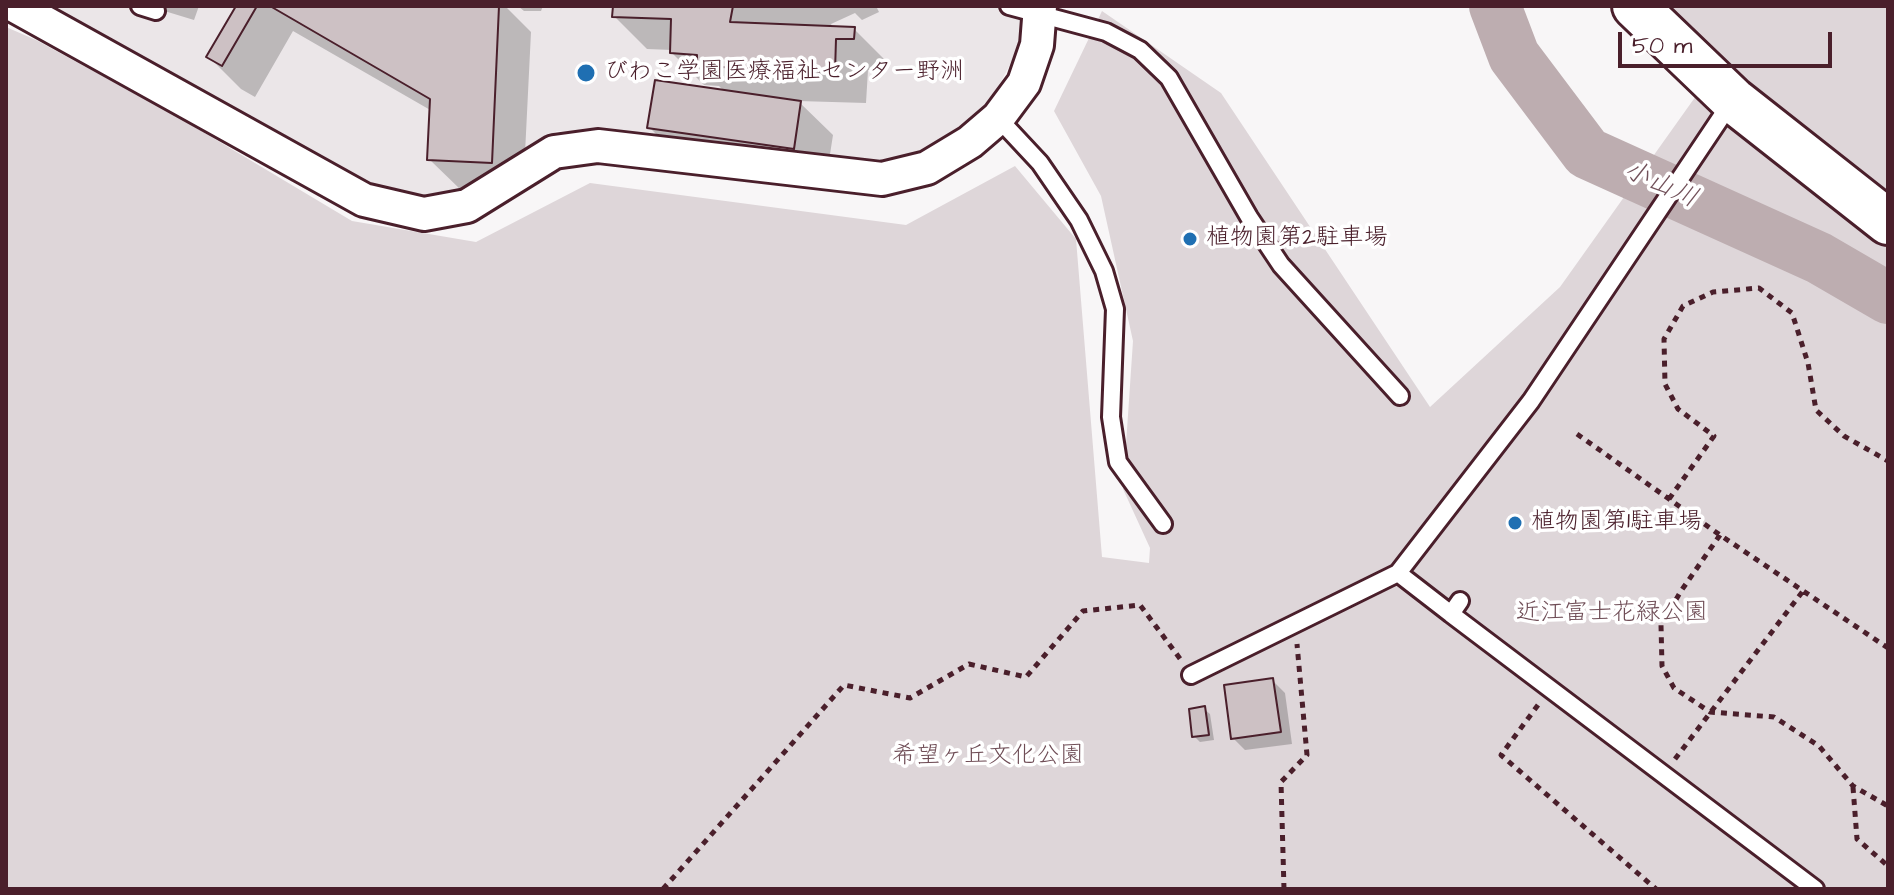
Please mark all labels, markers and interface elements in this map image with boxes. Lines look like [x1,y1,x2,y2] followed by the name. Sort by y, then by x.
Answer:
[1622,16,1836,66] scale bar
[1632,29,1692,63] text: 50 m
[604,59,964,87] place label: びわこ学園医療福祉センター野洲
[575,62,597,84] marker: びわこ学園医療福祉センター野洲
[1618,156,1702,216] water label: 小山川
[1206,225,1388,253] place label: 植物園第2駐車場
[1181,230,1199,248] marker: 植物園第2駐車場
[1531,509,1702,537] place label: 植物園第1駐車場
[1506,514,1524,532] marker: 植物園第1駐車場
[1516,600,1708,628] park label: 近江富士花緑公園
[892,743,1084,771] park label: 希望ヶ丘文化公園

